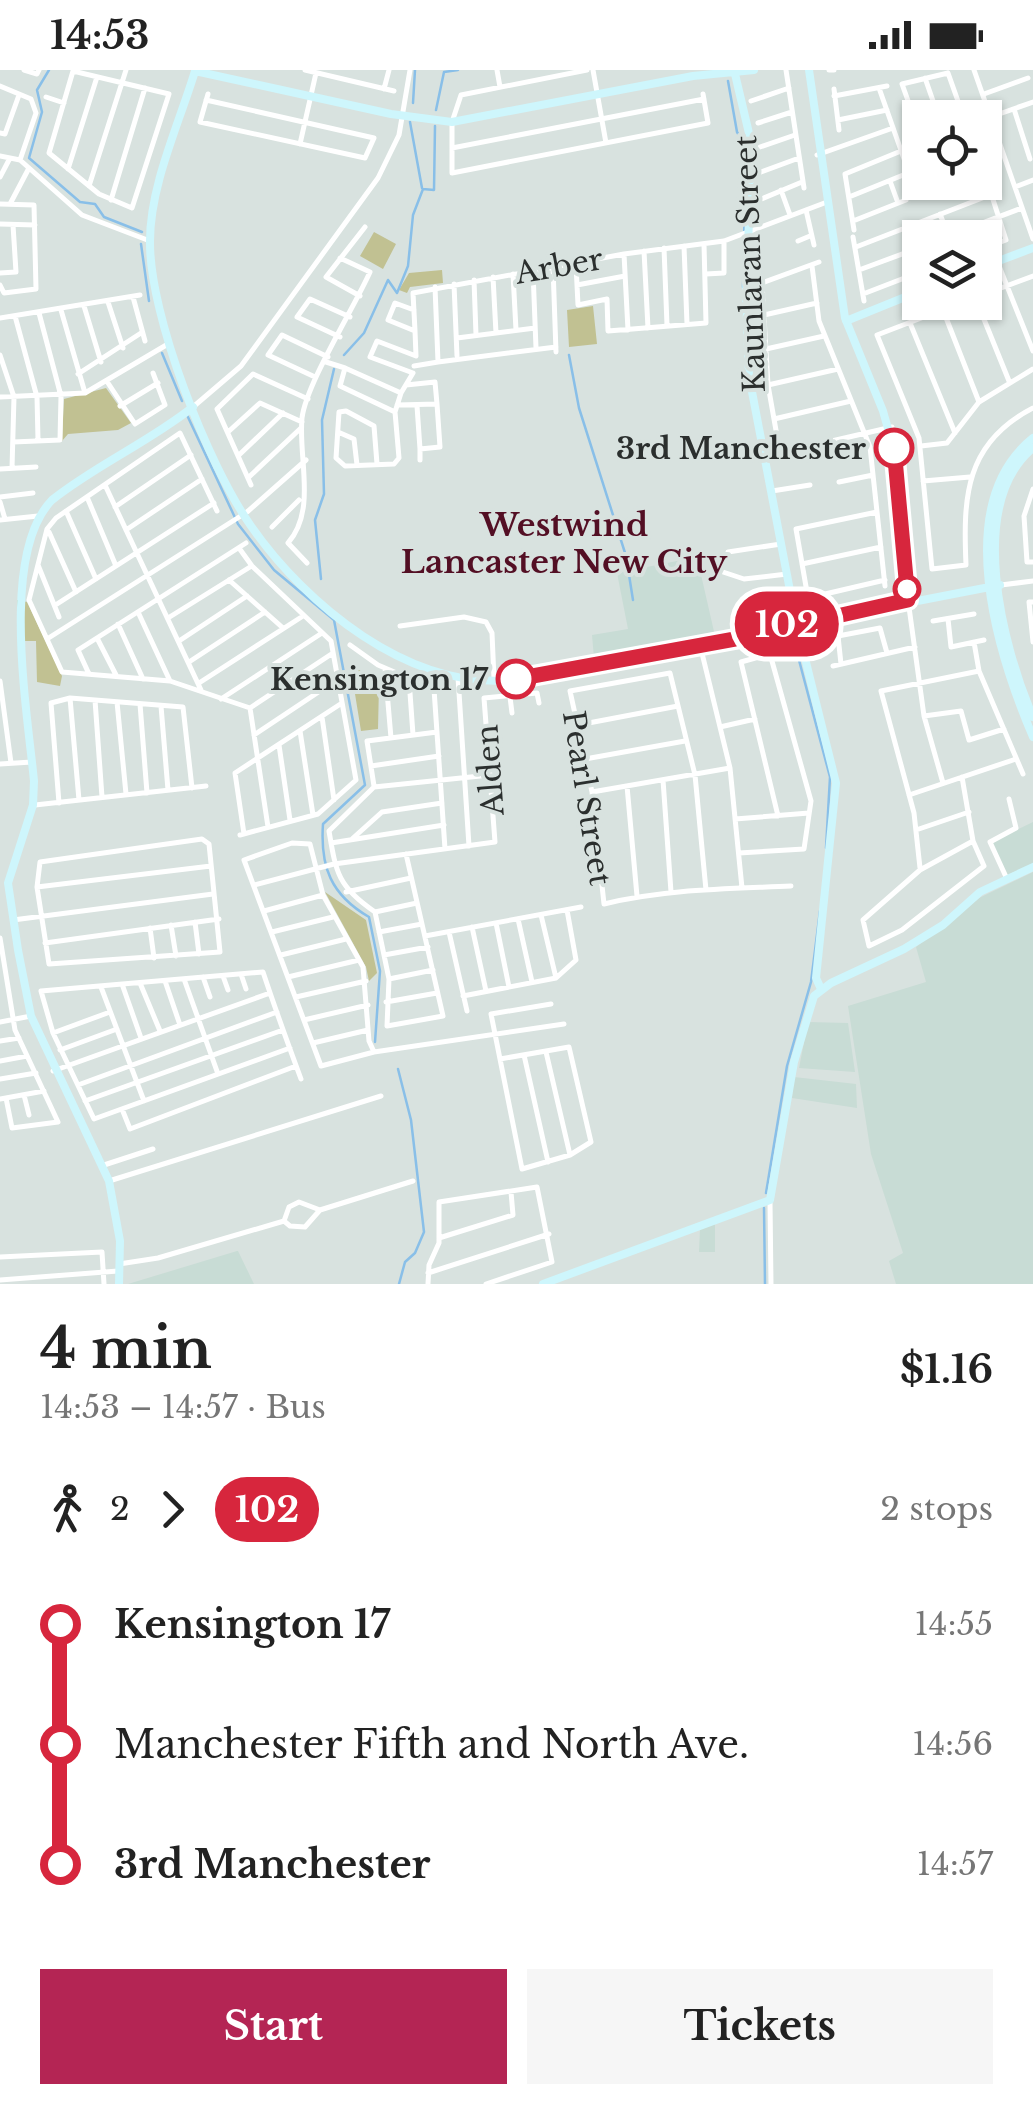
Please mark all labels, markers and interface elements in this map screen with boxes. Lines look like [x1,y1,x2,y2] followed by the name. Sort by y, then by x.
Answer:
[50,12,149,59] text: 14:53
[902,100,1002,320] map controls
[902,100,1002,200] button: locate
[727,134,773,393] street label: Kaunlaran Street
[902,220,1002,320] button: layers
[511,240,607,292] street label: Arber
[875,429,913,467] marker: 3rd Manchester
[616,430,866,467] place label: 3rd Manchester
[401,505,728,582] district label: Westwind Lancaster New City
[894,576,920,602] unlabelled marker
[730,592,844,656] line badge: 102
[755,603,819,646] text: 102
[497,660,535,698] marker: Kensington 17
[270,661,489,698] place label: Kensington 17
[555,708,619,889] street label: Pearl Street
[468,723,512,818] street label: Alden
[40,1315,212,1383] text: 4 min
[900,1346,993,1393] text: $1.16
[40,1387,326,1427] text: 14:53 – 14:57 · Bus
[40,1482,95,1537] icon: walk
[145,1482,200,1537] icon: forward
[235,1488,299,1531] text: 102
[110,1489,130,1529] text: 2
[880,1489,993,1529] text: 2 stops
[114,1601,390,1648] text: Kensington 17
[915,1604,993,1644] text: 14:55
[114,1721,749,1768] text: Manchester Fifth and North Ave.
[912,1724,993,1764] text: 14:56
[114,1841,431,1888] text: 3rd Manchester
[917,1844,993,1884] text: 14:57
[40,1969,507,2084] button: Start
[527,1969,993,2084] button: Tickets

